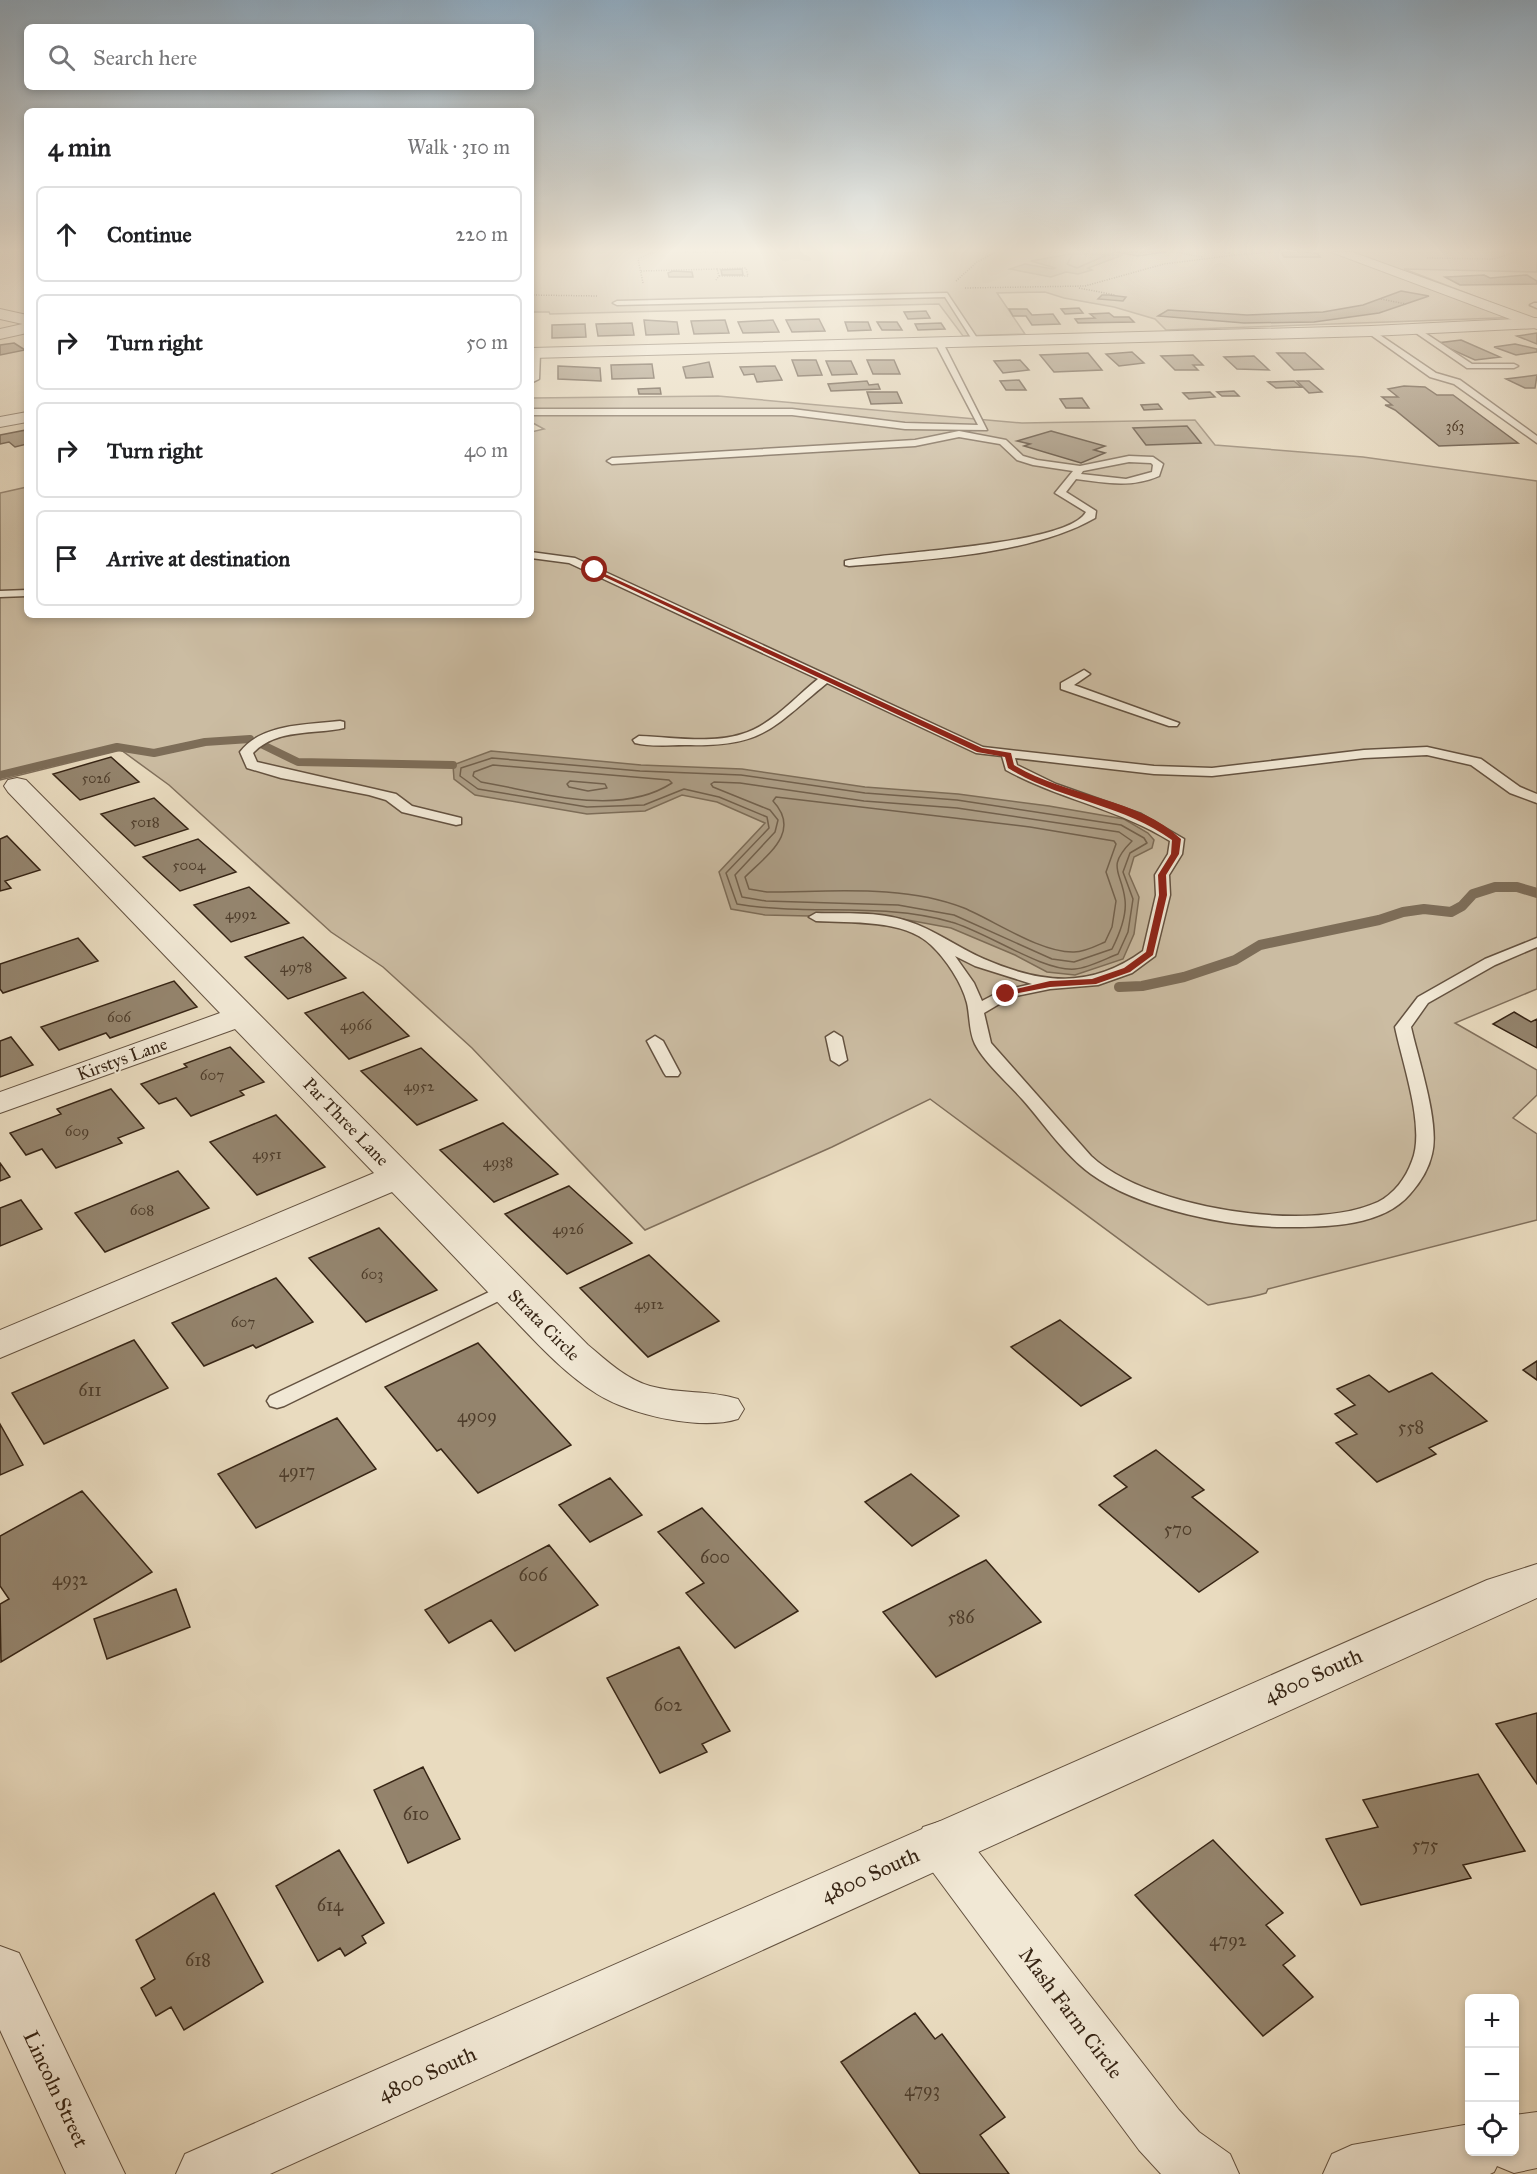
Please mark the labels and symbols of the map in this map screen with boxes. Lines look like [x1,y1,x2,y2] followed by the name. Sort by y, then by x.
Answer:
[1446,418,1464,435] house number: 363
[581,556,607,582] route start
[82,770,111,787] house number: 5026
[130,813,160,831] house number: 5018
[173,856,206,874] house number: 5004
[225,905,258,923] house number: 4992
[280,958,312,976] house number: 4978
[992,980,1018,1006] route end
[107,1008,132,1026] house number: 606
[340,1016,373,1034] house number: 4966
[74,1033,170,1085] street label: Kirstys Lane
[200,1066,224,1084] house number: 607
[298,1073,394,1171] street label: Par Three Lane
[404,1077,435,1095] house number: 4952
[65,1122,89,1140] house number: 609
[252,1145,282,1163] house number: 4951
[483,1153,513,1171] house number: 4938
[130,1201,154,1219] house number: 608
[552,1220,585,1238] house number: 4926
[361,1265,383,1283] house number: 603
[503,1284,585,1366] street label: Strata Circle
[634,1295,664,1313] house number: 4912
[231,1313,255,1331] house number: 607
[78,1379,102,1401] house number: 611
[457,1405,497,1427] house number: 4909
[1398,1416,1424,1438] house number: 558
[279,1460,315,1482] house number: 4917
[1164,1518,1192,1540] house number: 570
[700,1546,730,1568] house number: 600
[519,1564,548,1586] house number: 606
[52,1568,88,1590] house number: 4932
[947,1606,975,1628] house number: 586
[1260,1643,1367,1709] street label: 4800 South
[654,1694,682,1716] house number: 602
[403,1803,429,1825] house number: 610
[1412,1834,1439,1856] house number: 575
[817,1842,924,1908] street label: 4800 South
[317,1894,344,1916] house number: 614
[1209,1929,1247,1951] house number: 4792
[1013,1942,1129,2084] street label: Mash Farm Circle
[185,1949,211,1971] house number: 618
[18,2026,95,2152] street label: Lincoln Street
[374,2041,481,2107] street label: 4800 South
[904,2079,940,2101] house number: 4793

